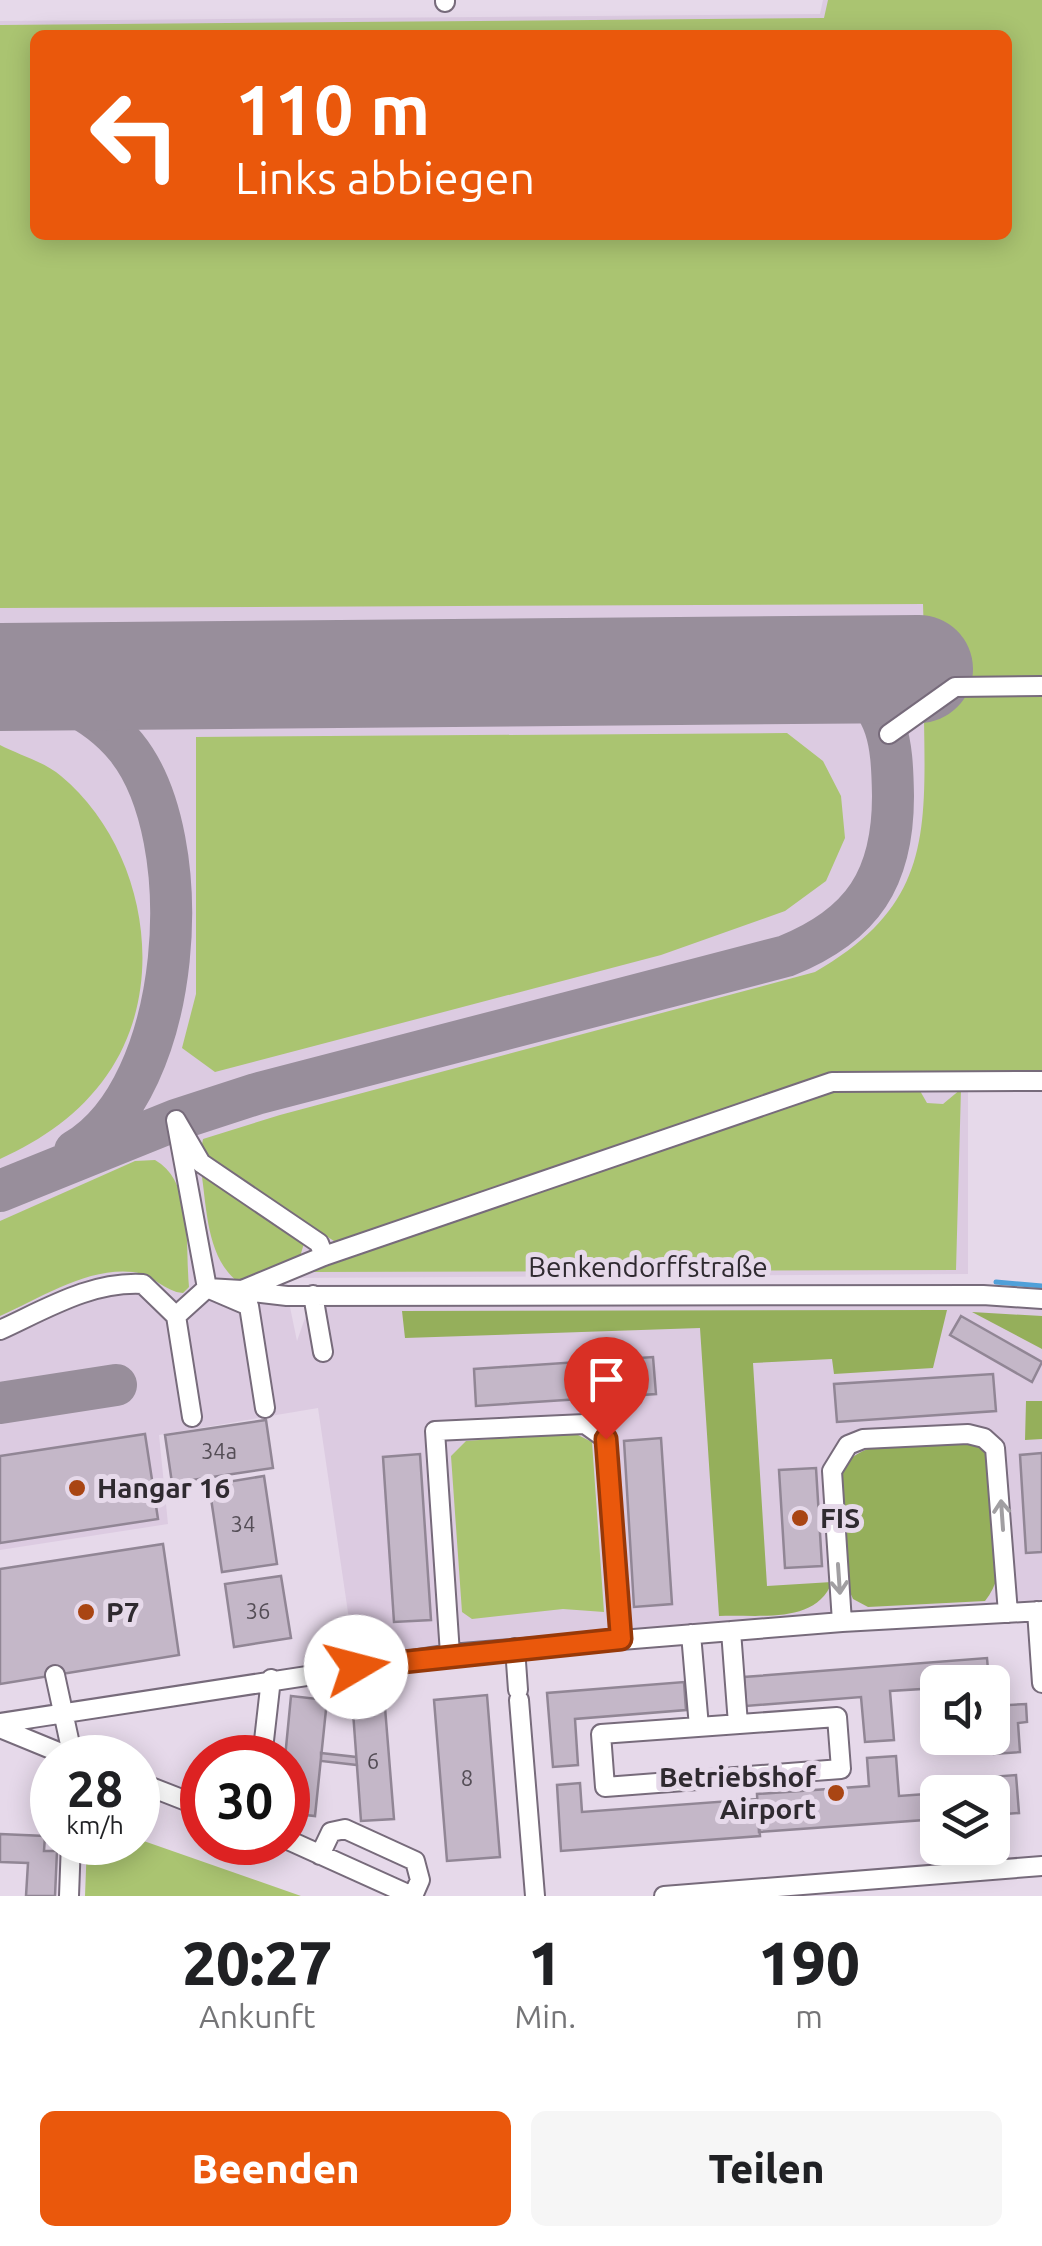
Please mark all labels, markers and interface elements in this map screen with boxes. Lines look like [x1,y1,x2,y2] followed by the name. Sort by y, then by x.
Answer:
[70,70,200,200] icon: left
[235,70,430,148] text: 110 m
[235,152,535,203] text: Links abbiegen
[528,1251,768,1282] street label: Benkendorffstraße
[564,1337,649,1440] pin
[579,1352,634,1407] icon: arrive
[201,1438,237,1463] house number: 34a
[97,1472,230,1503] place label: Hangar 16
[66,1477,88,1499] marker: Hangar 16
[992,1500,1011,1532] one-way arrow
[820,1502,860,1533] place label: FIS
[789,1507,811,1529] marker: FIS
[231,1511,255,1536] house number: 34
[830,1563,849,1595] one-way arrow
[106,1596,140,1627] place label: P7
[246,1598,270,1623] house number: 36
[75,1601,97,1623] marker: P7
[304,1615,408,1719] position arrow
[920,1665,1010,1865] map controls
[920,1665,1010,1755] button: sound
[180,1735,310,1865] speed limit sign: 30
[367,1748,379,1773] house number: 6
[67,1760,123,1816] text: 28
[659,1761,816,1824] place label: Betriebshof Airport
[461,1765,473,1790] house number: 8
[920,1775,1010,1865] button: layers
[825,1782,847,1804] marker: Betriebshof Airport
[66,1811,124,1839] text: km/h
[182,1929,332,1996] text: 20:27
[528,1929,562,1996] text: 1
[758,1929,860,1996] text: 190
[199,1998,315,2034] text: Ankunft
[514,1998,576,2034] text: Min.
[795,1998,823,2034] text: m
[40,2111,511,2226] button: Beenden
[531,2111,1002,2226] button: Teilen

